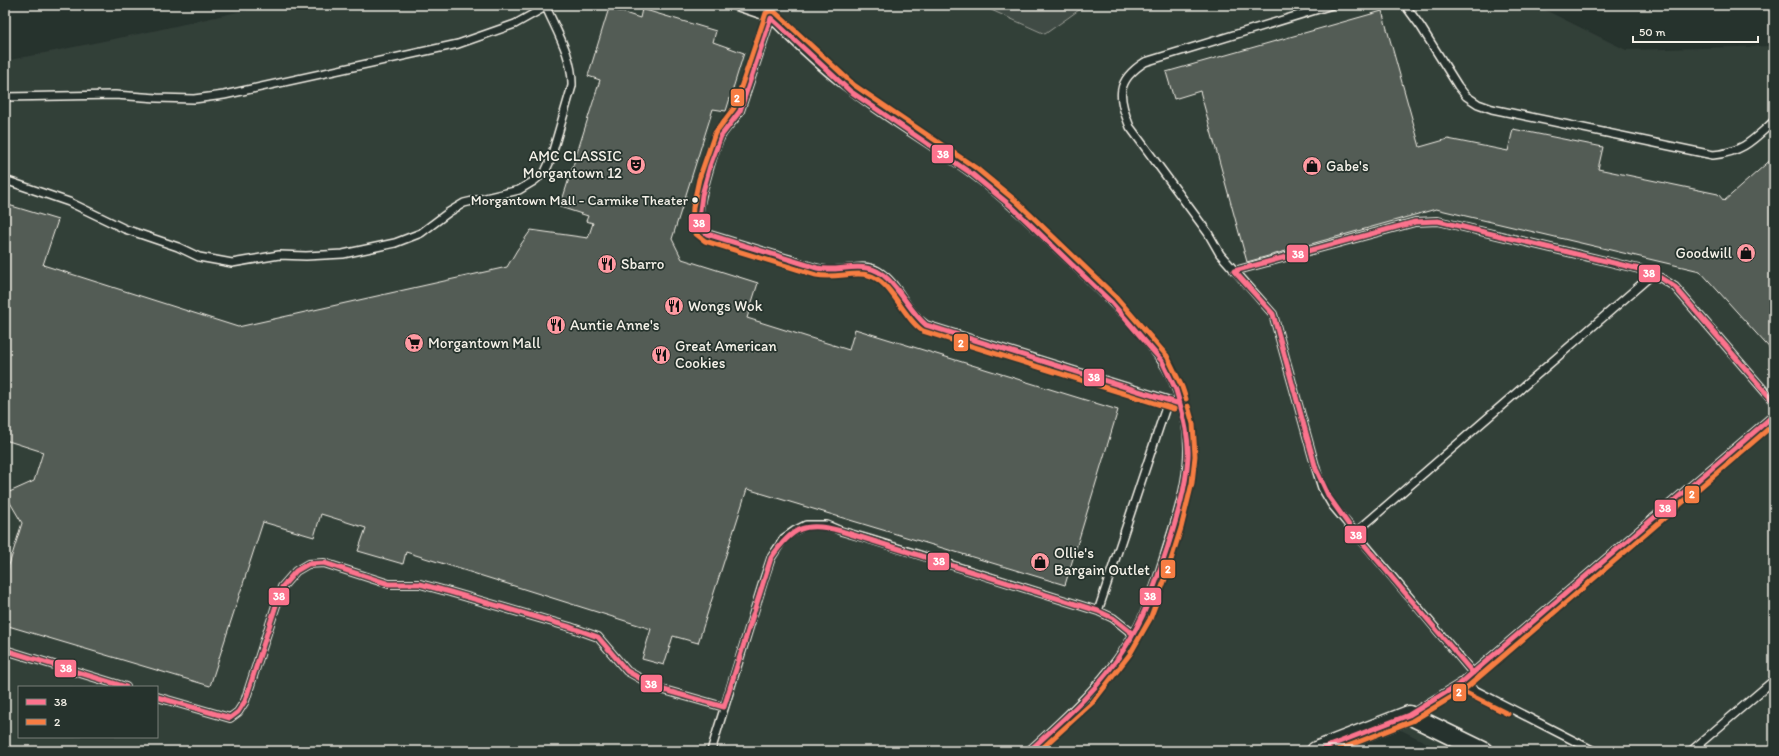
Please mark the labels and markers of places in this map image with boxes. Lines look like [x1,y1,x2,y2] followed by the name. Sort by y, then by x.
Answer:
[523,147,622,182] place label: AMC CLASSIC Morgantown 12
[625,154,647,176] theatre icon: AMC CLASSIC Morgantown 12
[1301,155,1323,177] shop icon: Gabe's
[1326,157,1369,175] place label: Gabe's
[471,192,689,209] place label: Morgantown Mall - Carmike Theater
[690,195,700,205] marker: Morgantown Mall - Carmike Theater
[1735,242,1757,264] shop icon: Goodwill
[1676,244,1733,262] place label: Goodwill
[596,253,618,275] restaurant icon: Sbarro
[621,255,664,273] place label: Sbarro
[663,295,685,317] restaurant icon: Wongs Wok
[688,297,763,315] place label: Wongs Wok
[545,314,567,336] restaurant icon: Auntie Anne's
[570,316,660,334] place label: Auntie Anne's
[403,332,425,354] supermarket icon: Morgantown Mall
[428,334,541,352] place label: Morgantown Mall
[675,337,777,372] place label: Great American Cookies
[650,344,672,366] restaurant icon: Great American Cookies
[1054,544,1150,579] place label: Ollie's Bargain Outlet
[1029,551,1051,573] shop icon: Ollie's Bargain Outlet

